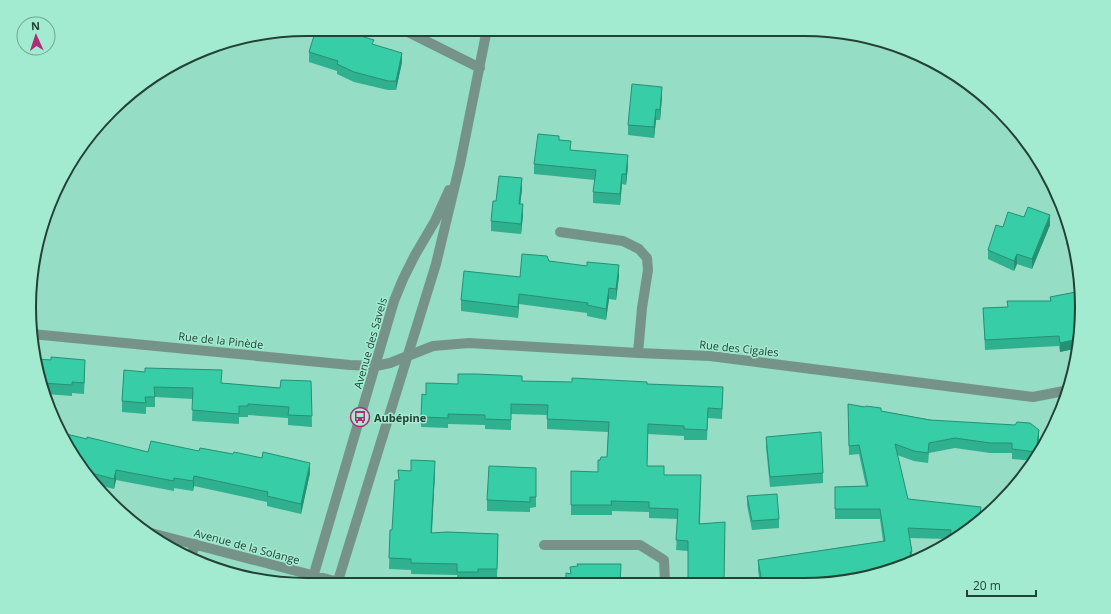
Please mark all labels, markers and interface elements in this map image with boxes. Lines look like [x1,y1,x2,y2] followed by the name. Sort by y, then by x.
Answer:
[16,16,56,56] north arrow
[31,18,40,33] text: N
[350,296,390,390] street label: Avenue des Savels
[178,328,264,352] street label: Rue de la Pinède
[699,336,779,360] street label: Rue des Cigales
[349,406,371,428] bus stop icon: Aubépine
[374,410,427,425] place label: Aubépine
[192,525,302,567] street label: Avenue de la Solange
[967,572,1036,598] scale bar
[973,577,1001,594] text: 20 m

